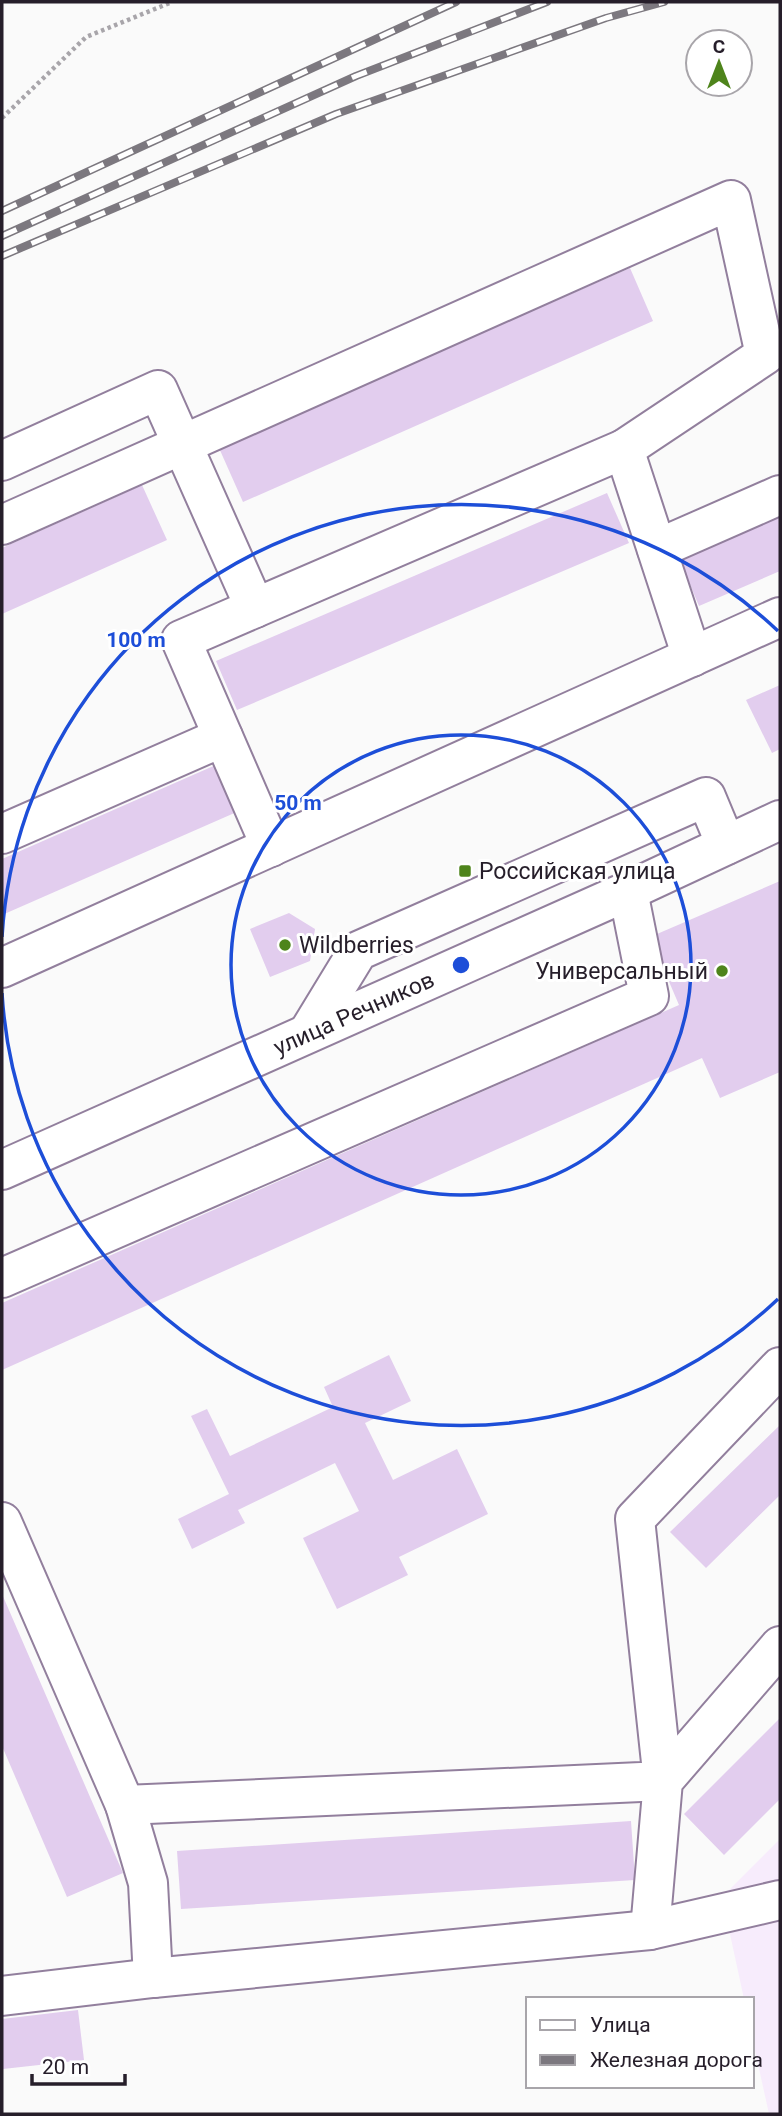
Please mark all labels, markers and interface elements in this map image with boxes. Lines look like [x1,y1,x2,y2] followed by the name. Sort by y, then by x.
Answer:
[684,28,754,98] north arrow
[713,35,725,58] text: С
[106,628,166,652] text: 100 m
[274,791,322,815] text: 50 m
[479,858,676,885] place label: Российская улица
[457,863,473,879] marker: Российская улица
[299,932,414,959] place label: Wildberries
[277,937,293,953] marker: Wildberries
[449,953,473,977] centre of rings
[535,958,708,985] place label: Универсальный
[714,963,730,979] marker: Универсальный
[269,966,438,1061] street label: улица Речников
[526,1997,754,2088] legend
[590,2013,651,2037] text: Улица
[32,2042,124,2086] scale bar
[590,2048,763,2072] text: Железная дорога
[42,2055,89,2079] text: 20 m

